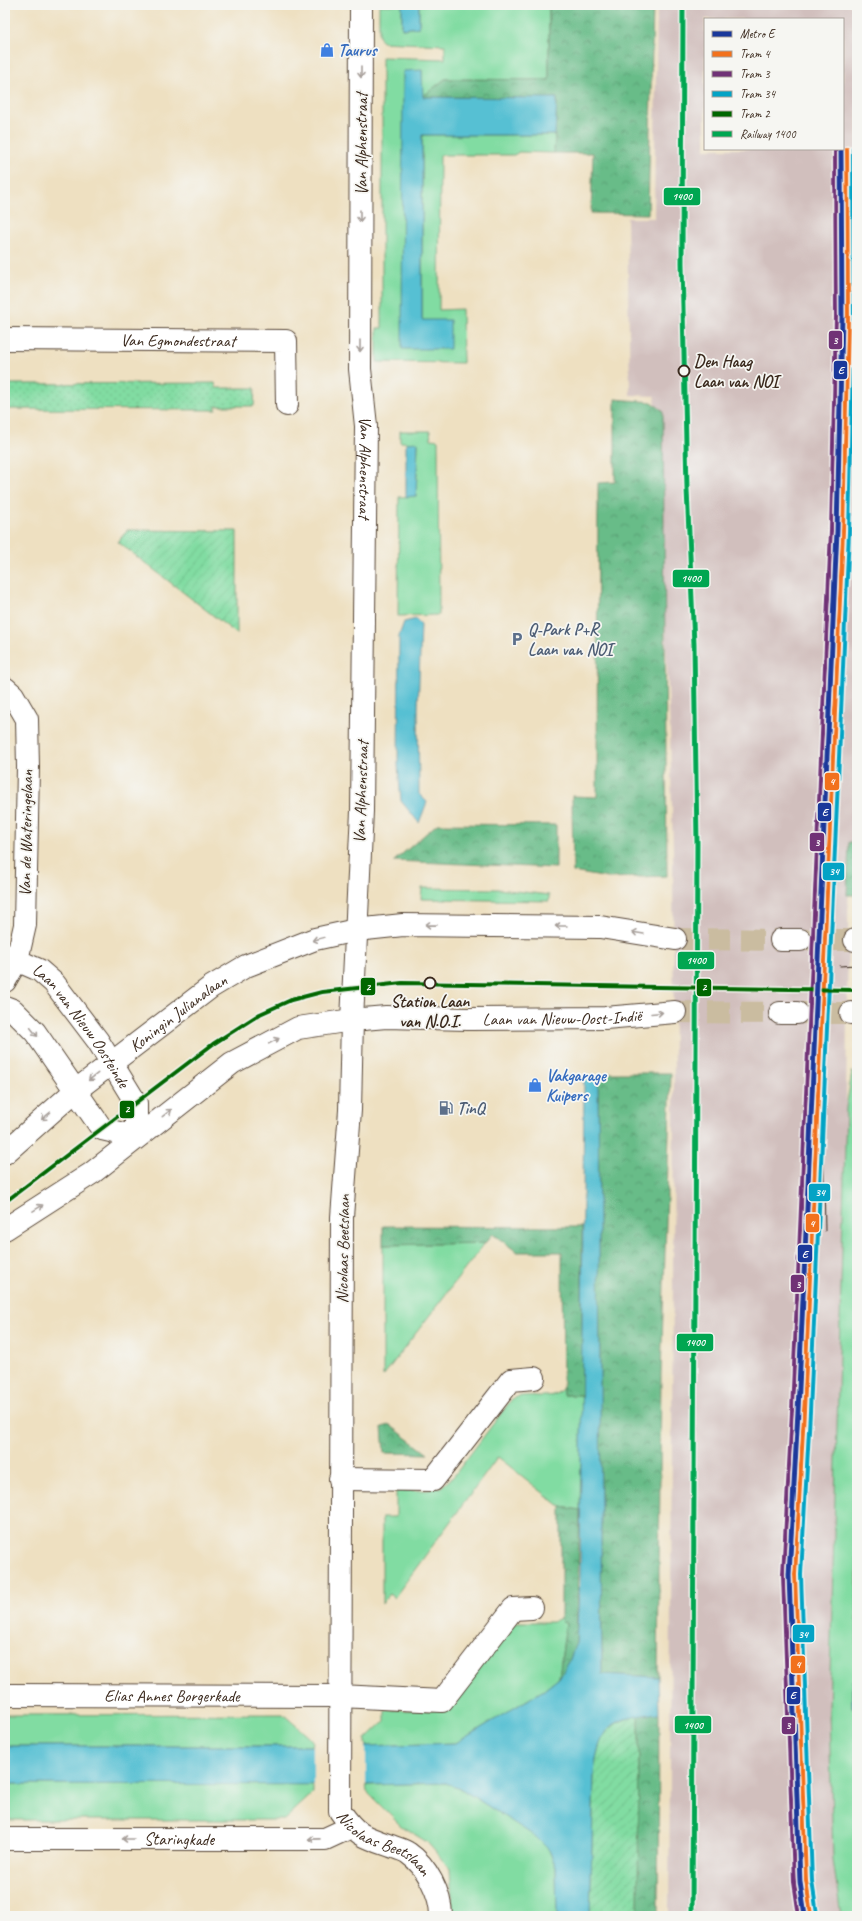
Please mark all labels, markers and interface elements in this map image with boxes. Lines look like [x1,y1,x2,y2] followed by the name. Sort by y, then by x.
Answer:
[704,18,844,150] legend
[740,26,776,42] text: Metro E
[338,40,379,61] place label: Taurus
[319,42,335,58] shop icon: Taurus
[740,46,771,62] text: Tram 4
[357,65,365,78] one-way arrow
[740,66,771,82] text: Tram 3
[740,86,777,102] text: Tram 34
[351,90,372,195] street label: Van Alphenstraat
[740,106,771,122] text: Tram 2
[740,126,797,142] text: Railway 1400
[663,187,701,206] line badge: 1400
[672,189,693,203] text: 1400
[356,209,364,222] one-way arrow
[121,329,238,351] street label: Van Egmondestraat
[828,330,843,350] line badge: 3
[833,333,839,347] text: 3
[356,339,364,352] one-way arrow
[694,351,782,392] place label: Den Haag Laan van NOI
[833,360,848,380] line badge: E
[838,363,846,377] text: E
[677,364,691,378] marker: Den Haag Laan van NOI
[355,415,377,521] street label: Van Alphenstraat
[672,569,710,588] line badge: 1400
[681,571,702,585] text: 1400
[528,619,616,660] place label: Q-Park P+R Laan van NOI
[509,631,525,647] parking icon: Q-Park P+R Laan van NOI
[349,738,373,844] street label: Van Alphenstraat
[14,769,38,896] street label: Van de Wateringelaan
[824,772,840,791] line badge: 4
[830,774,837,788] text: 4
[817,802,832,822] line badge: E
[822,805,830,819] text: E
[809,832,825,852] line badge: 3
[815,835,821,849] text: 3
[822,862,845,881] line badge: 34
[829,864,841,878] text: 34
[425,921,438,929] one-way arrow
[555,922,568,930] one-way arrow
[631,929,644,937] one-way arrow
[312,935,325,943] one-way arrow
[677,951,715,970] line badge: 1400
[686,953,707,967] text: 1400
[30,958,135,1093] street label: Laan van Nieuw Oosteinde
[125,969,231,1056] street label: Koningin Julianalaan
[423,976,437,990] marker: Station Laan van N.O.I.
[360,977,376,996] line badge: 2
[696,978,712,997] line badge: 2
[366,980,372,994] text: 2
[702,980,708,994] text: 2
[391,991,470,1032] place label: Station Laan van N.O.I.
[483,1004,645,1029] street label: Laan van Nieuw-Oost-Indië
[650,1010,663,1017] one-way arrow
[29,1026,38,1037] one-way arrow
[268,1036,280,1044] one-way arrow
[546,1065,608,1106] place label: Vakgarage Kuipers
[88,1072,99,1081] one-way arrow
[527,1077,543,1093] shop icon: Vakgarage Kuipers
[457,1098,487,1119] place label: TinQ
[119,1100,135,1119] line badge: 2
[438,1100,454,1116] fuel station icon: TinQ
[125,1102,131,1116] text: 2
[162,1109,173,1118] one-way arrow
[40,1112,51,1121] one-way arrow
[808,1183,831,1202] line badge: 34
[815,1185,827,1199] text: 34
[332,1193,354,1304] street label: Nicolaas Beetslaan
[32,1204,44,1212] one-way arrow
[805,1213,820,1233] line badge: 4
[810,1216,817,1230] text: 4
[797,1244,813,1263] line badge: E
[802,1247,810,1261] text: E
[790,1274,805,1293] line badge: 3
[796,1277,802,1291] text: 3
[676,1333,714,1352] line badge: 1400
[685,1335,706,1349] text: 1400
[792,1624,815,1643] line badge: 34
[798,1627,810,1641] text: 34
[790,1655,806,1674] line badge: 4
[796,1657,803,1671] text: 4
[104,1685,241,1706] street label: Elias Annes Borgerkade
[786,1686,801,1705] line badge: E
[790,1688,798,1702] text: E
[674,1715,712,1734] line badge: 1400
[781,1716,796,1735] line badge: 3
[683,1718,704,1732] text: 1400
[786,1718,792,1732] text: 3
[332,1806,437,1881] street label: Nicolaas Beetslaan
[144,1829,216,1850] street label: Staringkade
[122,1835,135,1843] one-way arrow
[308,1835,321,1843] one-way arrow

